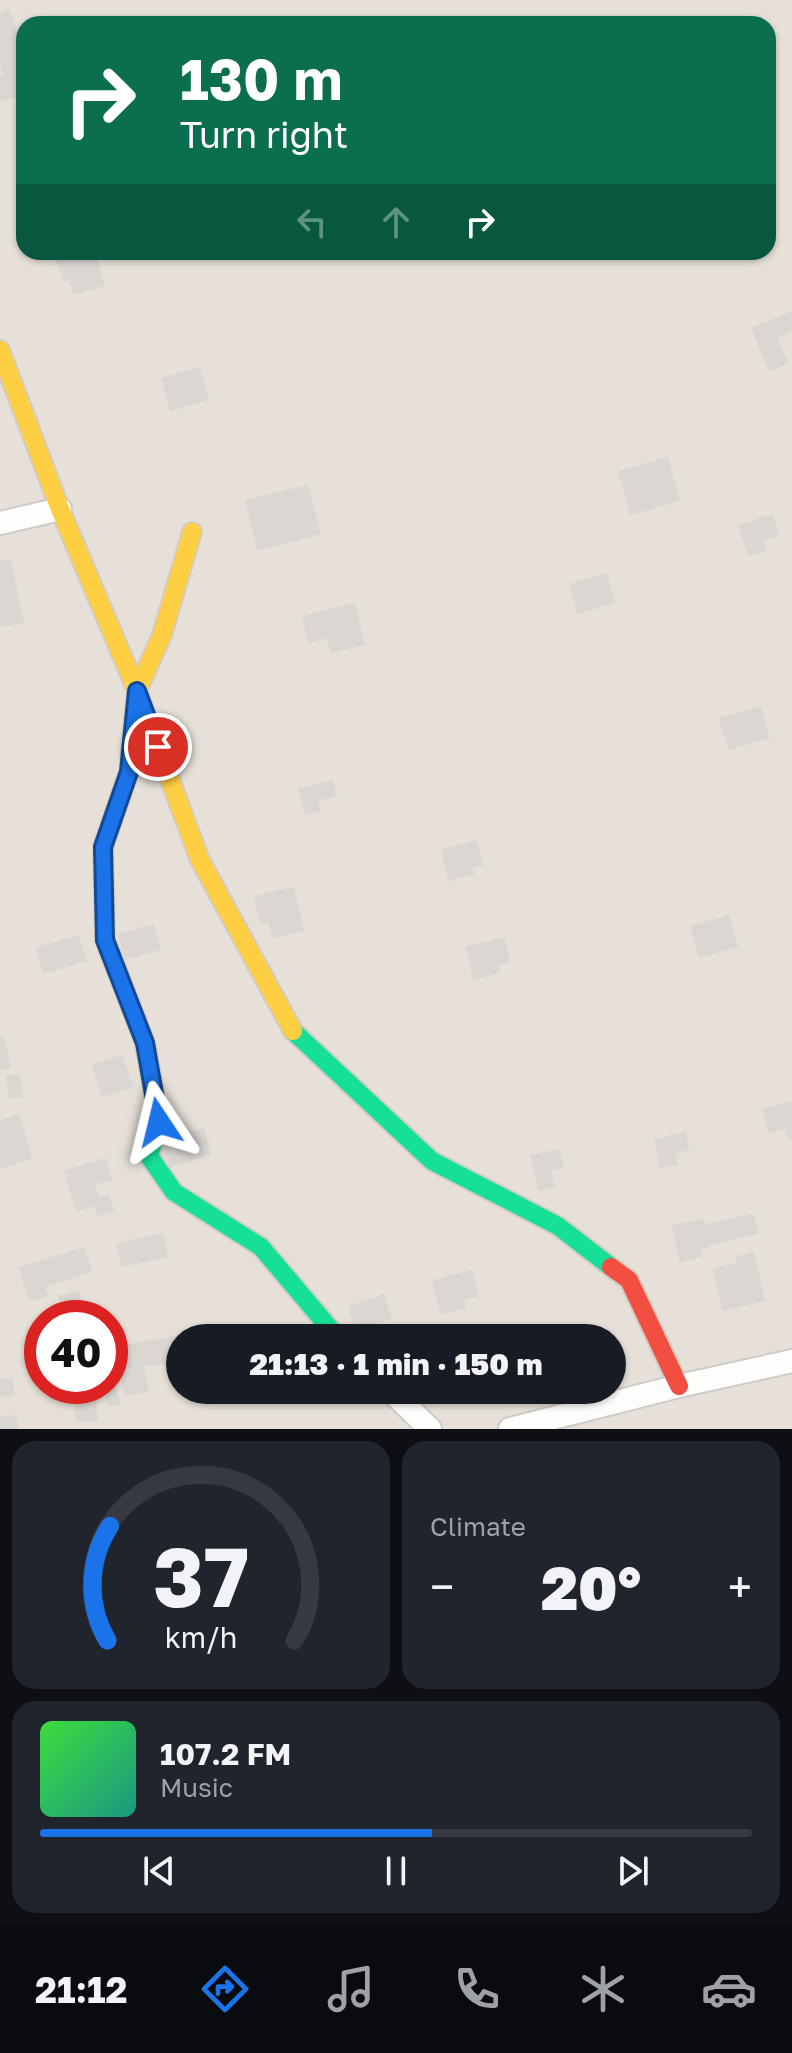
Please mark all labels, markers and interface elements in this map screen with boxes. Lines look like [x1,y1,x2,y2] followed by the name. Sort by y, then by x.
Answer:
[180,45,342,112] text: 130 m
[48,48,152,152] icon: right
[180,113,348,156] text: Turn right
[290,200,334,244] icon: left
[374,200,418,244] icon: ahead
[458,200,502,244] icon: right
[124,713,192,781] pin
[136,725,180,769] icon: arrive
[117,1080,201,1164] position arrow
[24,1300,128,1404] speed limit sign: 40
[249,1346,543,1382] text: 21:13 · 1 min · 150 m
[430,1511,526,1542] text: Climate
[153,1525,249,1625] text: 37
[541,1551,641,1623] text: 20°
[430,1560,454,1613] text: −
[728,1560,752,1613] text: +
[165,1620,237,1654] text: km/h
[160,1736,291,1772] text: 107.2 FM
[160,1772,233,1803] text: Music
[137,1849,181,1893] icon: previous
[374,1849,418,1893] icon: pause
[611,1849,655,1893] icon: next
[197,1961,253,2017] icon: directions
[323,1961,379,2017] icon: music
[449,1961,505,2017] icon: phone
[575,1961,631,2017] icon: climate
[701,1961,757,2017] icon: car
[35,1968,127,2011] text: 21:12

